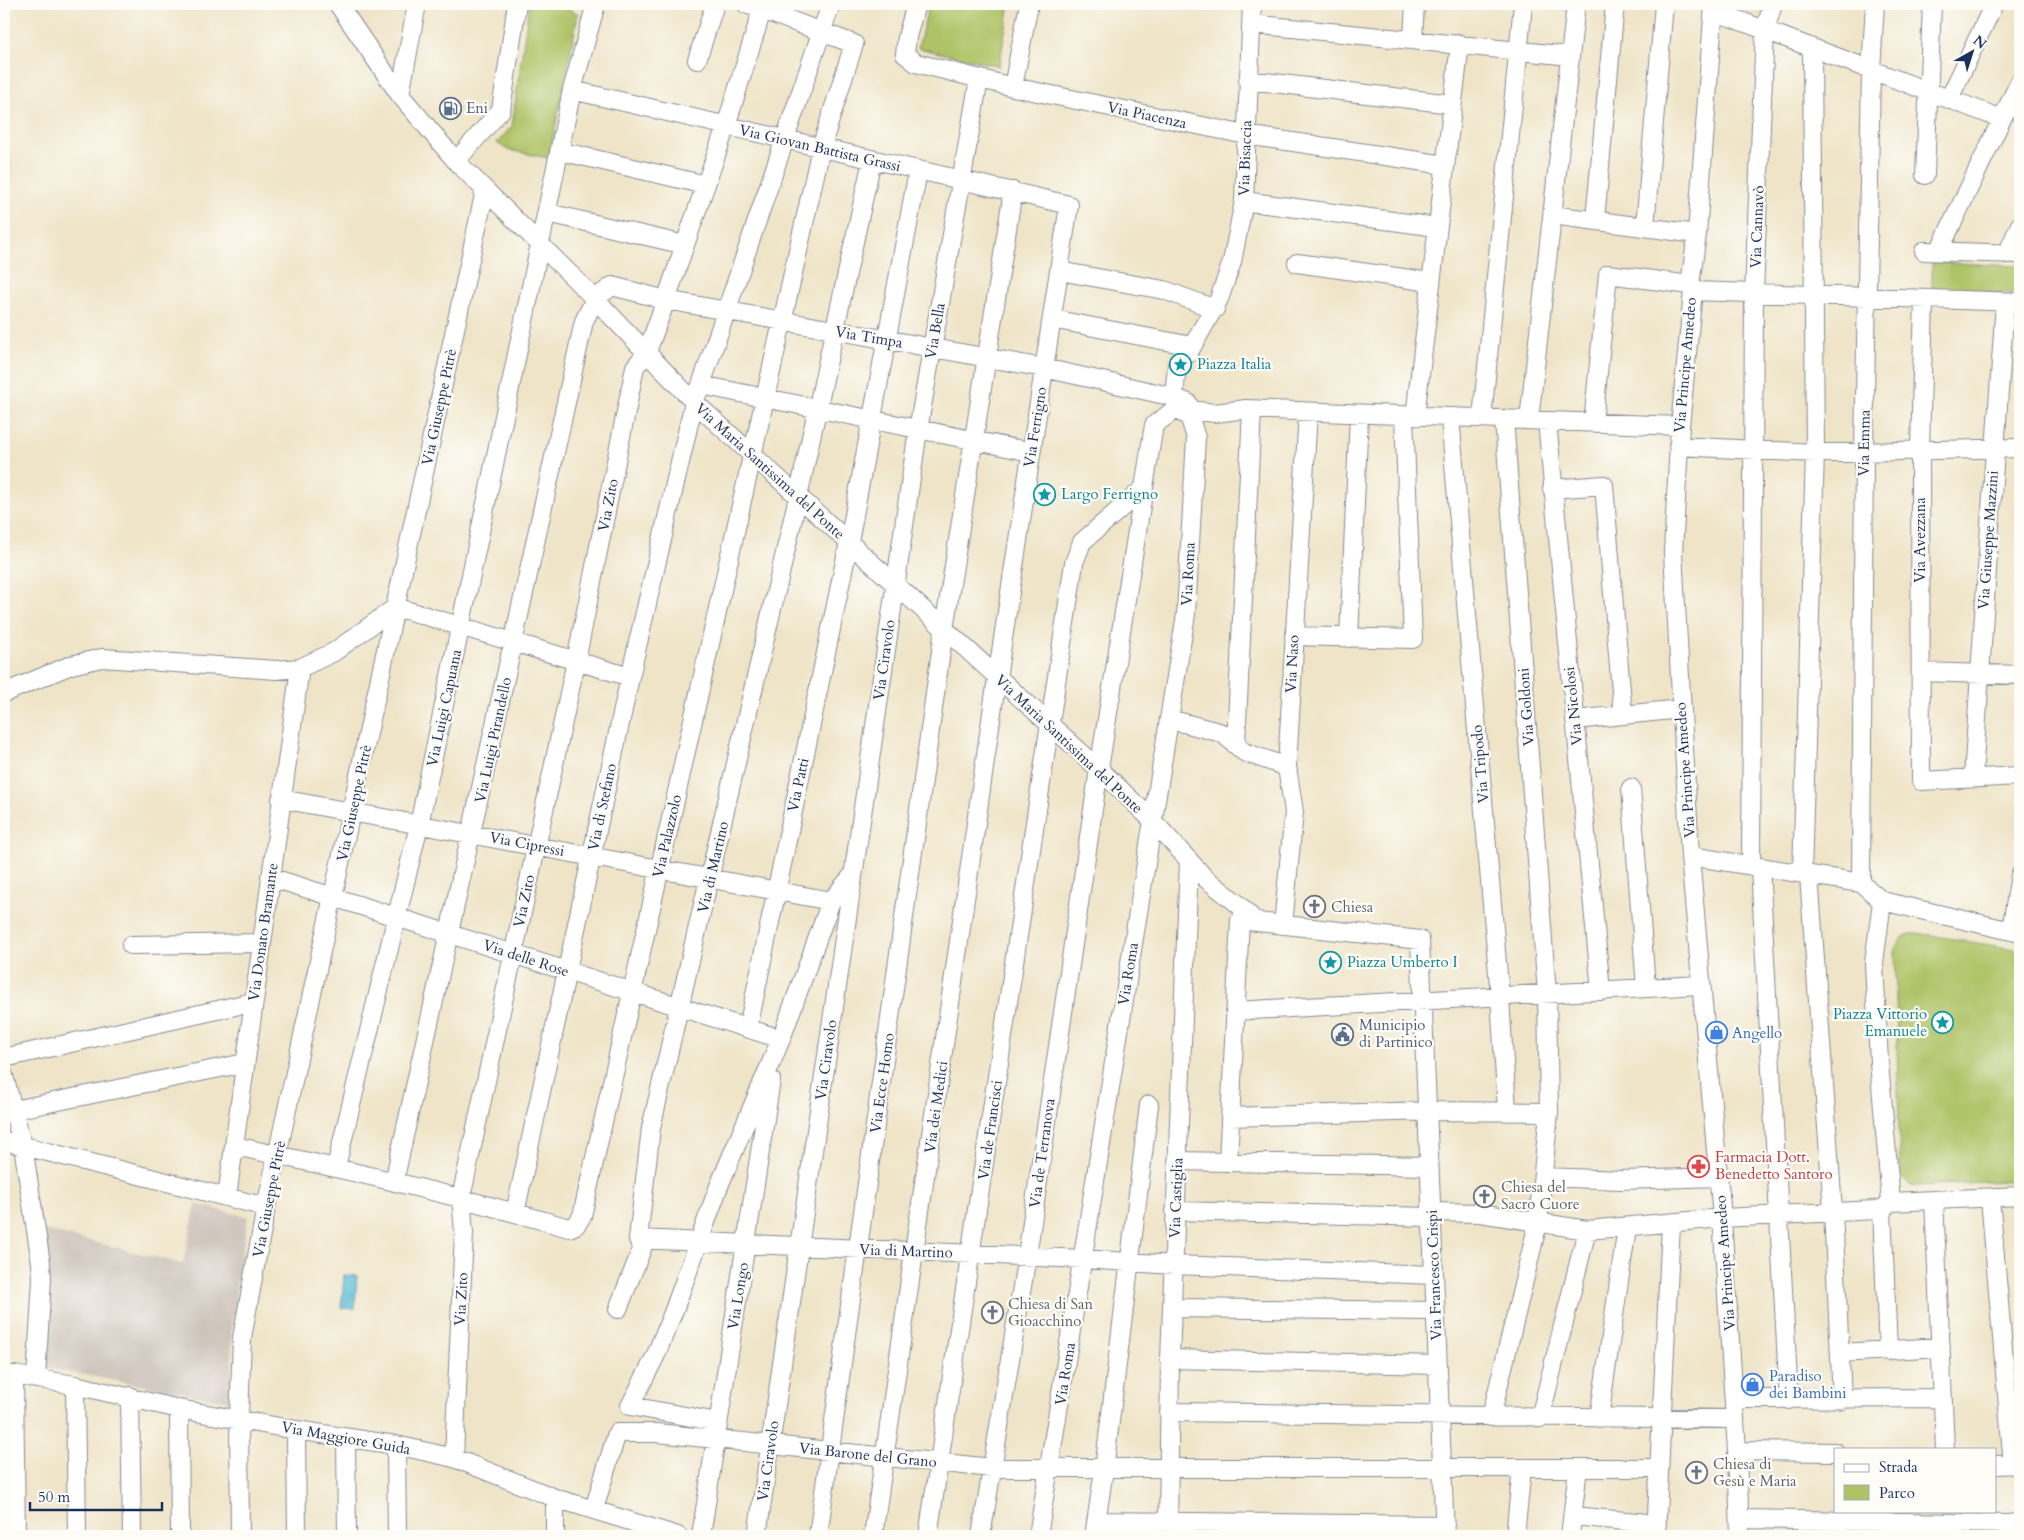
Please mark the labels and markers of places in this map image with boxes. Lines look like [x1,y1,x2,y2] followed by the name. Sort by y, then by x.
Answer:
[438,96,462,120] fuel station icon: Eni
[466,98,488,118] place label: Eni
[1169,352,1193,376] place icon: Piazza Italia
[1197,354,1272,374] place label: Piazza Italia
[1033,482,1057,506] place icon: Largo Ferrigno
[1061,484,1158,504] place label: Largo Ferrigno
[1303,895,1327,919] church icon: Chiesa
[1331,897,1374,917] place label: Chiesa
[1319,950,1343,974] place icon: Piazza Umberto I
[1347,952,1458,972] place label: Piazza Umberto I
[1833,1004,1927,1041] place label: Piazza Vittorio Emanuele
[1931,1011,1955,1035] place icon: Piazza Vittorio Emanuele
[1359,1015,1433,1052] place label: Municipio di Partinico
[1704,1021,1728,1045] shop icon: Angello
[1331,1022,1355,1046] public building icon: Municipio di Partinico
[1732,1023,1782,1043] place label: Angello
[1715,1147,1833,1184] place label: Farmacia Dott. Benedetto Santoro
[1687,1154,1711,1178] pharmacy icon: Farmacia Dott. Benedetto Santoro
[1501,1177,1580,1214] place label: Chiesa del Sacro Cuore
[1473,1184,1497,1208] church icon: Chiesa del Sacro Cuore
[1008,1294,1093,1331] place label: Chiesa di San Gioacchino
[980,1301,1004,1325] church icon: Chiesa di San Gioacchino
[1769,1366,1846,1403] place label: Paradiso dei Bambini
[1741,1373,1765,1397] shop icon: Paradiso dei Bambini
[1713,1454,1797,1491] place label: Chiesa di Gesù e Maria
[1685,1461,1709,1485] church icon: Chiesa di Gesù e Maria

